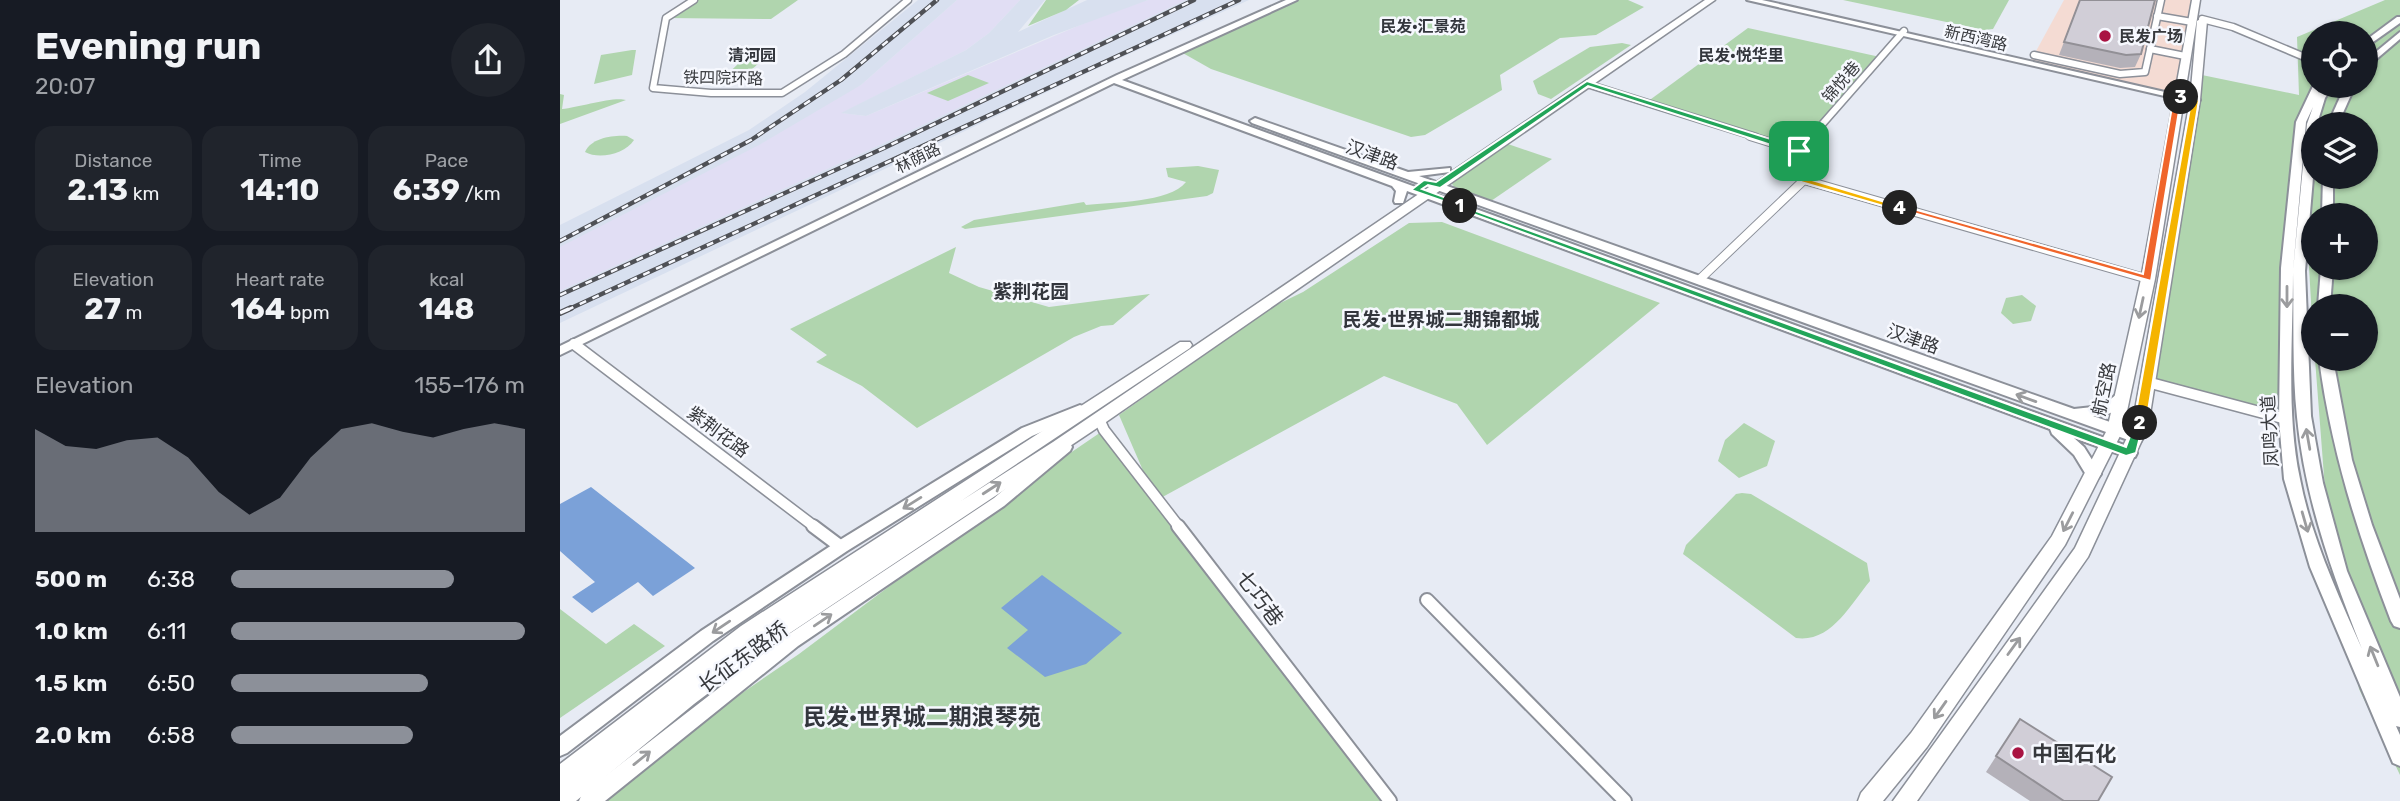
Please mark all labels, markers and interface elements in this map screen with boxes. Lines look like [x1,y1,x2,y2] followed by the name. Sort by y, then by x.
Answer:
[1380,17,1466,36] district label: 民发·汇景苑
[2301,21,2378,371] map controls
[2301,21,2378,98] button: locate
[1943,22,2009,54] street label: 新西湾路
[35,23,261,69] text: Evening run
[451,23,525,97] button: share
[2119,27,2183,46] place label: 民发广场
[2097,28,2113,44] marker: 民发广场
[728,46,776,65] district label: 清河园
[1698,46,1784,65] district label: 民发·悦华里
[1818,58,1864,106] street label: 锦悦巷
[683,68,763,88] street label: 铁四院环路
[35,72,95,100] text: 20:07
[2164,80,2198,114] pin: 3
[2174,85,2187,108] text: 3
[2301,112,2378,189] button: layers
[1769,121,1829,181] pin
[1780,132,1818,170] icon: arrive
[1343,135,1401,175] street label: 汉津路
[892,139,944,177] street label: 林荫路
[74,149,152,172] text: Distance
[258,149,302,172] text: Time
[425,149,468,172] text: Pace
[67,172,128,208] text: 2.13
[240,172,320,208] text: 14:10
[393,172,460,208] text: 6:39
[128,182,159,205] text: km
[460,182,501,205] text: /km
[1443,188,1478,224] pin: 1
[1882,190,1918,226] pin: 4
[1455,194,1464,217] text: 1
[1893,196,1906,219] text: 4
[2301,203,2378,280] button: +
[73,268,154,291] text: Elevation
[235,268,325,291] text: Heart rate
[429,268,464,291] text: kcal
[993,280,1069,303] district label: 紫荆花园
[2280,285,2294,308] one-way arrow
[84,291,121,327] text: 27
[230,291,285,327] text: 164
[419,291,475,327] text: 148
[2301,294,2378,371] button: −
[2134,296,2147,319] one-way arrow
[121,301,142,324] text: m
[285,301,330,324] text: bpm
[1343,308,1539,331] district label: 民发·世界城二期锦都城
[1884,319,1942,359] street label: 汉津路
[2088,360,2120,418] street label: 航空路
[35,371,134,399] text: Elevation
[415,371,525,399] text: 155–176 m
[2015,391,2037,403] one-way arrow
[2257,394,2283,468] street label: 凤鸣大道
[683,402,753,462] street label: 紫荆花路
[2122,406,2158,440] pin: 2
[2133,411,2146,434] text: 2
[2300,428,2314,451] one-way arrow
[982,480,1002,494] one-way arrow
[902,497,922,511] one-way arrow
[2061,511,2074,532] one-way arrow
[2299,511,2312,533] one-way arrow
[35,565,107,593] text: 500 m
[147,565,195,593] text: 6:38
[1231,565,1289,631] street label: 七巧巷
[813,613,832,628] one-way arrow
[693,616,793,698] street label: 长征东路桥
[35,617,108,645] text: 1.0 km
[147,617,186,645] text: 6:11
[712,620,731,634] one-way arrow
[2007,637,2022,656] one-way arrow
[2366,646,2379,667] one-way arrow
[35,669,107,697] text: 1.5 km
[147,669,195,697] text: 6:50
[1933,700,1947,719] one-way arrow
[803,703,1041,731] district label: 民发·世界城二期浪琴苑
[35,721,111,749] text: 2.0 km
[147,721,195,749] text: 6:58
[2032,741,2116,766] place label: 中国石化
[2010,745,2026,761] marker: 中国石化
[632,750,650,766] one-way arrow

